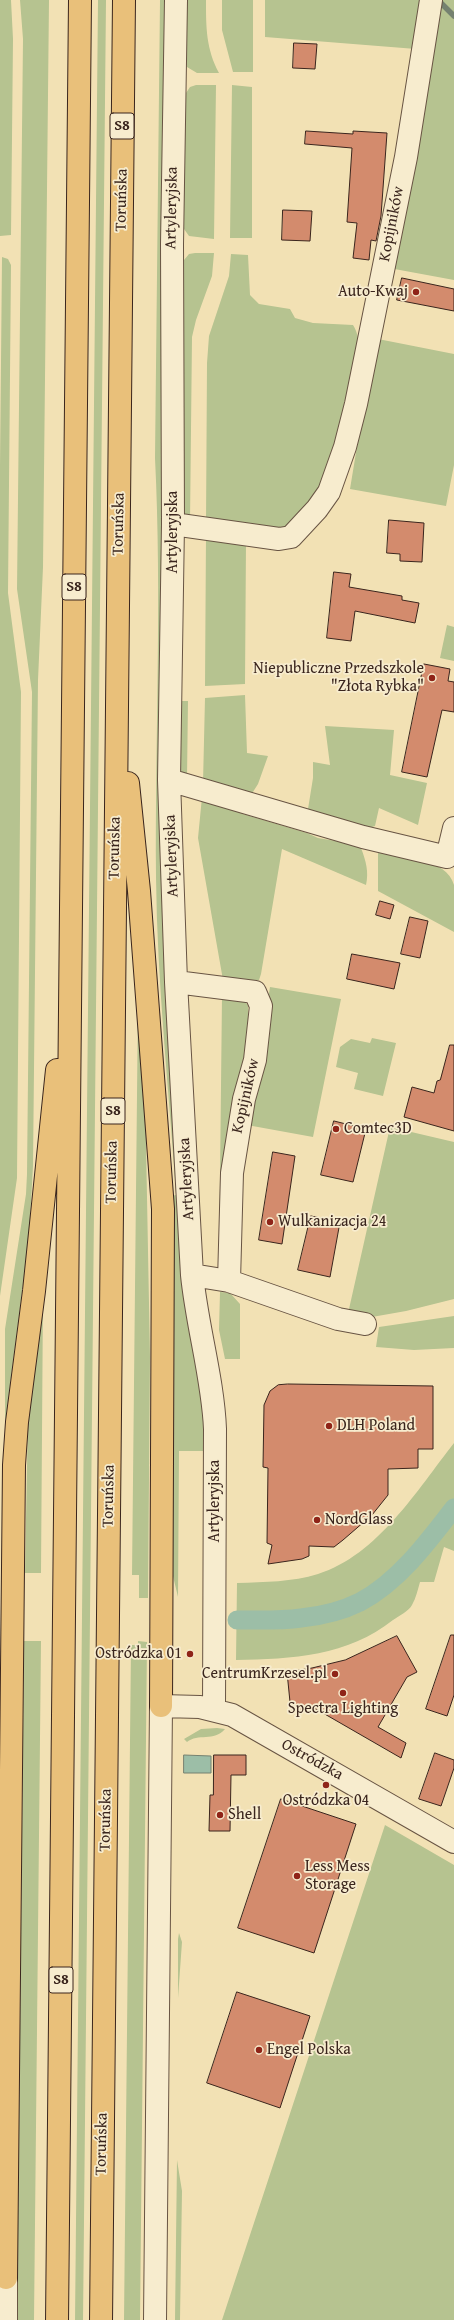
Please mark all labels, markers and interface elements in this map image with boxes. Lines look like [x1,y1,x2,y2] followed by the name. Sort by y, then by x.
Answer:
[110,113,134,139] road number: S8
[162,166,182,250] street label: Artyleryjska
[112,168,132,232] street label: Toruńska
[375,185,409,263] street label: Kopijników
[338,282,408,302] place label: Auto-Kwaj
[411,287,421,297] marker: Auto-Kwaj
[163,491,183,573] street label: Artyleryjska
[109,492,129,556] street label: Toruńska
[62,574,86,600] road number: S8
[253,659,424,697] place label: Niepubliczne Przedszkole "Złota Rybka"
[427,673,437,683] marker: Niepubliczne Przedszkole "Złota Rybka"
[161,814,183,898] street label: Artyleryjska
[105,816,125,880] street label: Toruńska
[228,1057,264,1135] street label: Kopijników
[101,1098,125,1124] road number: S8
[344,1119,412,1139] place label: Comtec3D
[331,1124,341,1134] marker: Comtec3D
[175,1137,199,1221] street label: Artyleryjska
[102,1140,122,1204] street label: Toruńska
[278,1212,386,1232] place label: Wulkanizacja 24
[265,1217,275,1227] marker: Wulkanizacja 24
[337,1416,415,1436] place label: DLH Poland
[324,1421,334,1431] marker: DLH Poland
[205,1460,225,1542] street label: Artyleryjska
[99,1464,119,1528] street label: Toruńska
[325,1510,393,1530] place label: NordGlass
[312,1515,322,1525] marker: NordGlass
[95,1644,182,1664] place label: Ostródzka 01
[185,1649,195,1659] marker: Ostródzka 01
[202,1664,327,1684] place label: CentrumKrzesel.pl
[330,1669,340,1679] marker: CentrumKrzesel.pl
[338,1688,348,1698] marker: Spectra Lighting
[288,1699,398,1719] place label: Spectra Lighting
[278,1735,346,1785] street label: Ostródzka
[321,1780,331,1790] marker: Ostródzka 04
[96,1788,116,1852] street label: Toruńska
[283,1791,369,1811] place label: Ostródzka 04
[228,1805,261,1825] place label: Shell
[215,1810,225,1820] marker: Shell
[305,1857,370,1895] place label: Less Mess Storage
[292,1871,302,1881] marker: Less Mess Storage
[49,1967,73,1993] road number: S8
[267,2040,351,2060] place label: Engel Polska
[254,2045,264,2055] marker: Engel Polska
[92,2112,112,2176] street label: Toruńska

